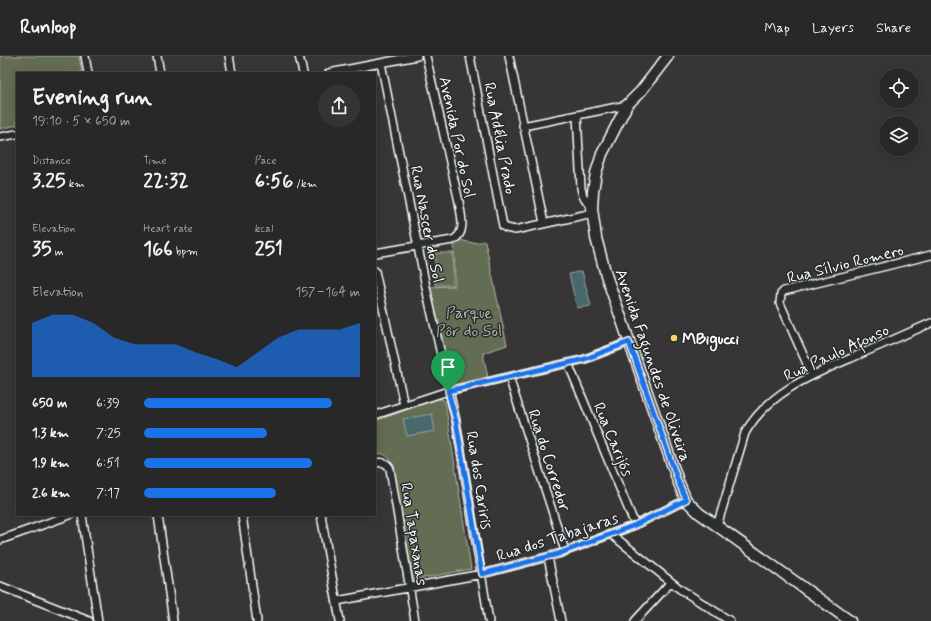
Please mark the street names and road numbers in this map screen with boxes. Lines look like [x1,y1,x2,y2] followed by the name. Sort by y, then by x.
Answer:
[433,75,480,200] street label: Avenida Por do Sol
[478,81,521,196] street label: Rua Adélia Prado
[405,164,448,285] street label: Rua Nascer do Sol
[785,240,906,289] street label: Rua Sílvio Romero
[609,266,695,465] street label: Avenida Fagundes de Oliveira
[780,320,894,389] street label: Rua Paulo Afonso
[588,399,638,480] street label: Rua Carijós
[522,407,575,515] street label: Rua do Corredor
[460,430,497,531] street label: Rua dos Cariris
[395,481,432,587] street label: Rua Tapaxanas
[494,508,621,567] street label: Rua dos Tabajaras

